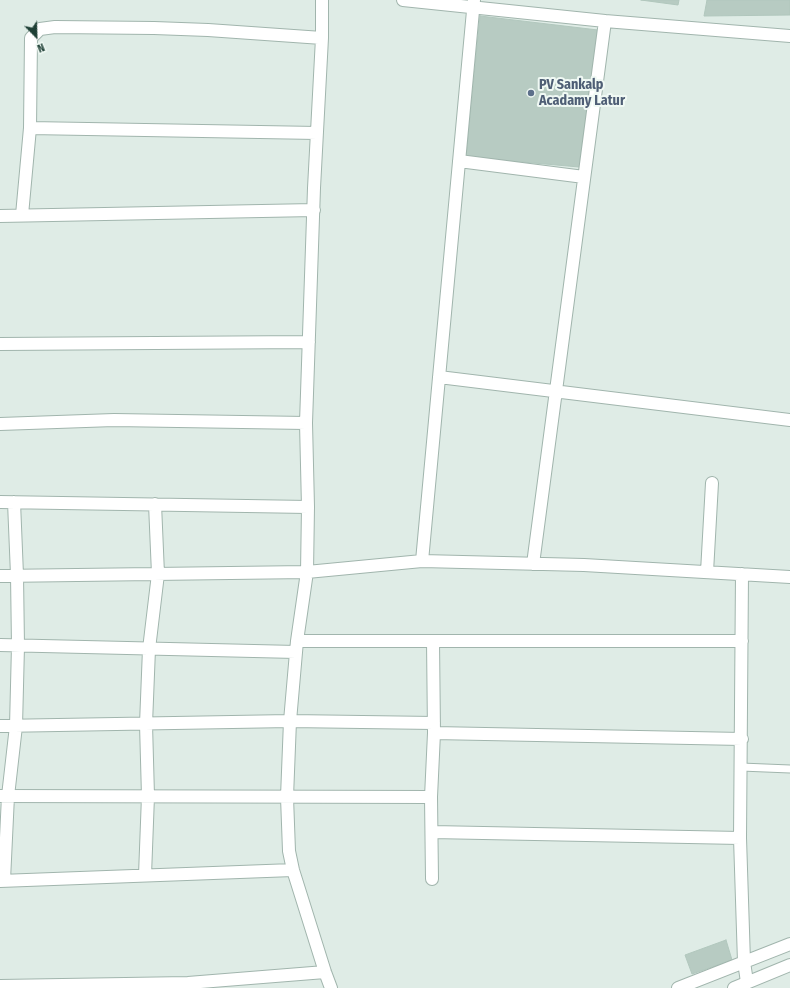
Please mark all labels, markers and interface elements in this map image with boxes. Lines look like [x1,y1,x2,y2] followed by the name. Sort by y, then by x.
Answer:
[16,16,56,56] north arrow
[35,40,46,55] text: N
[539,77,625,110] place label: PV Sankalp Acadamy Latur
[526,88,536,98] marker: PV Sankalp Acadamy Latur

